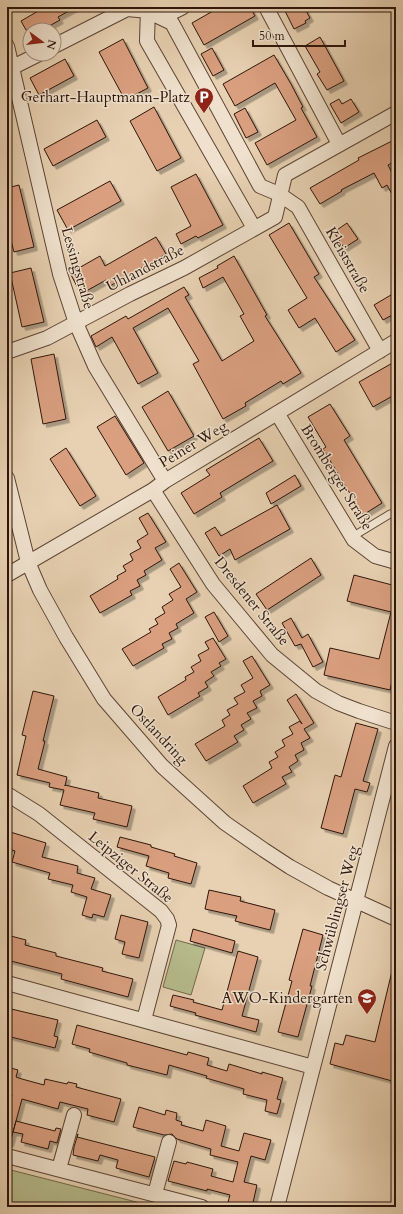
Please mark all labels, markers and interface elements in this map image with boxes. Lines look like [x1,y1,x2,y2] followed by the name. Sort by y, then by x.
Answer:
[22,22,62,62] north arrow
[253,22,345,48] scale bar
[259,28,286,44] text: 50 m
[43,38,60,51] text: N
[193,86,215,114] parking icon: Gerhart-Hauptmann-Platz
[21,87,190,107] place label: Gerhart-Hauptmann-Platz
[321,223,375,297] street label: Kleiststraße
[57,225,99,312] street label: Lessingstraße
[103,240,187,296] street label: Uhlandstraße
[155,415,231,472] street label: Peiner Weg
[296,420,378,534] street label: Bromberger Straße
[210,552,294,650] street label: Dresdener Straße
[126,699,193,769] street label: Ostlandring
[84,827,178,908] street label: Leipziger Straße
[311,843,364,973] street label: Schwüblingser Weg
[356,987,378,1015] school or university icon: AWO-Kindergarten
[222,988,353,1008] place label: AWO-Kindergarten

